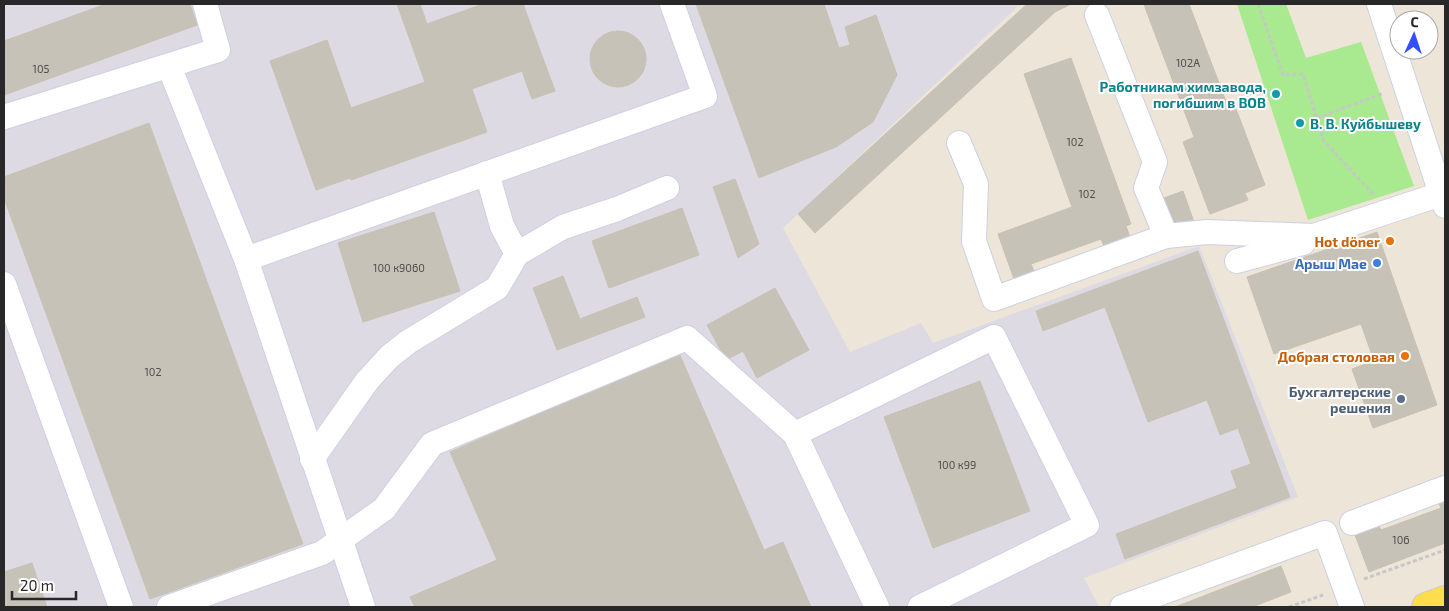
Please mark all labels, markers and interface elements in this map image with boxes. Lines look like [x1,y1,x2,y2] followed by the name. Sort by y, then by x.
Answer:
[1389,10,1439,60] north arrow
[1410,13,1419,30] text: С
[1176,56,1200,69] house number: 102А
[33,62,50,75] house number: 105
[1099,78,1266,111] place label: Работникам химзавода, погибшим в ВОВ
[1270,88,1282,100] marker: Работникам химзавода, погибшим в ВОВ
[1310,115,1421,132] place label: В. В. Куйбышеву
[1294,117,1306,129] marker: В. В. Куйбышеву
[1066,135,1084,148] house number: 102
[1078,187,1096,200] house number: 102
[1314,233,1380,250] place label: Hot döner
[1384,235,1396,247] marker: Hot döner
[1295,255,1367,272] place label: Арыш Мае
[1371,257,1383,269] marker: Арыш Мае
[373,261,425,274] house number: 100 к9060
[1278,348,1395,365] place label: Добрая столовая
[1399,350,1411,362] marker: Добрая столовая
[144,365,162,378] house number: 102
[1289,383,1391,416] place label: Бухгалтерские решения
[1395,393,1407,405] marker: Бухгалтерские решения
[938,458,976,471] house number: 100 к99
[1392,533,1410,546] house number: 106
[12,568,76,600] scale bar
[20,576,54,594] text: 20 m

